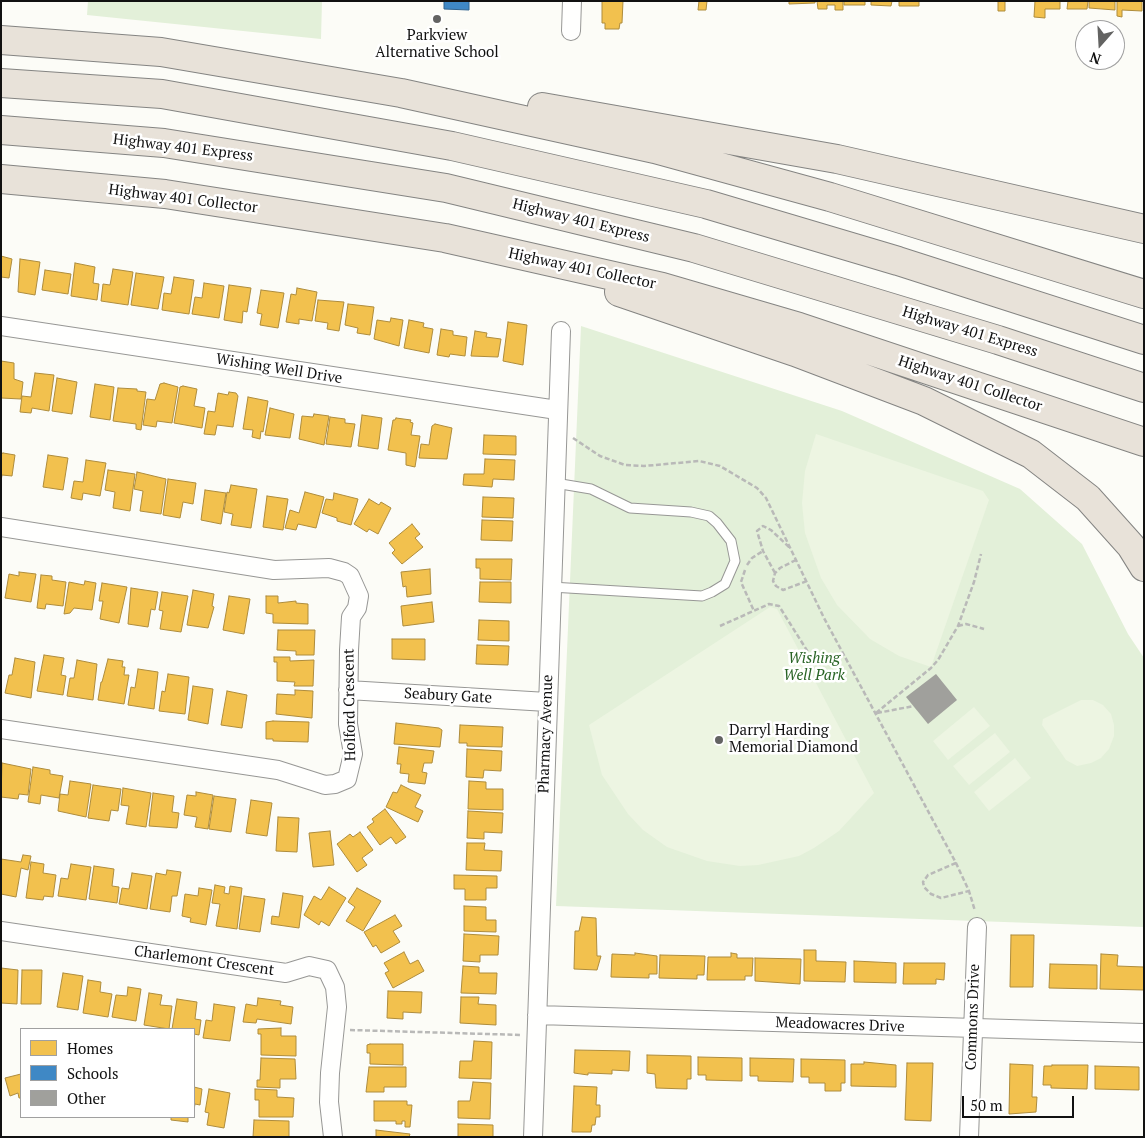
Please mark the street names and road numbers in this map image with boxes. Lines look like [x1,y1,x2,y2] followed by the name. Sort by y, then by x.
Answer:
[112,130,254,166] street label: Highway 401 Express
[107,181,259,217] street label: Highway 401 Collector
[511,195,651,247] street label: Highway 401 Express
[507,245,657,293] street label: Highway 401 Collector
[900,303,1040,361] street label: Highway 401 Express
[214,350,344,388] street label: Wishing Well Drive
[896,352,1044,416] street label: Highway 401 Collector
[340,648,360,762] street label: Holford Crescent
[535,674,557,794] street label: Pharmacy Avenue
[403,685,493,707] street label: Seabury Gate
[133,942,275,980] street label: Charlemont Crescent
[962,963,984,1071] street label: Commons Drive
[775,1014,905,1036] street label: Meadowacres Drive

